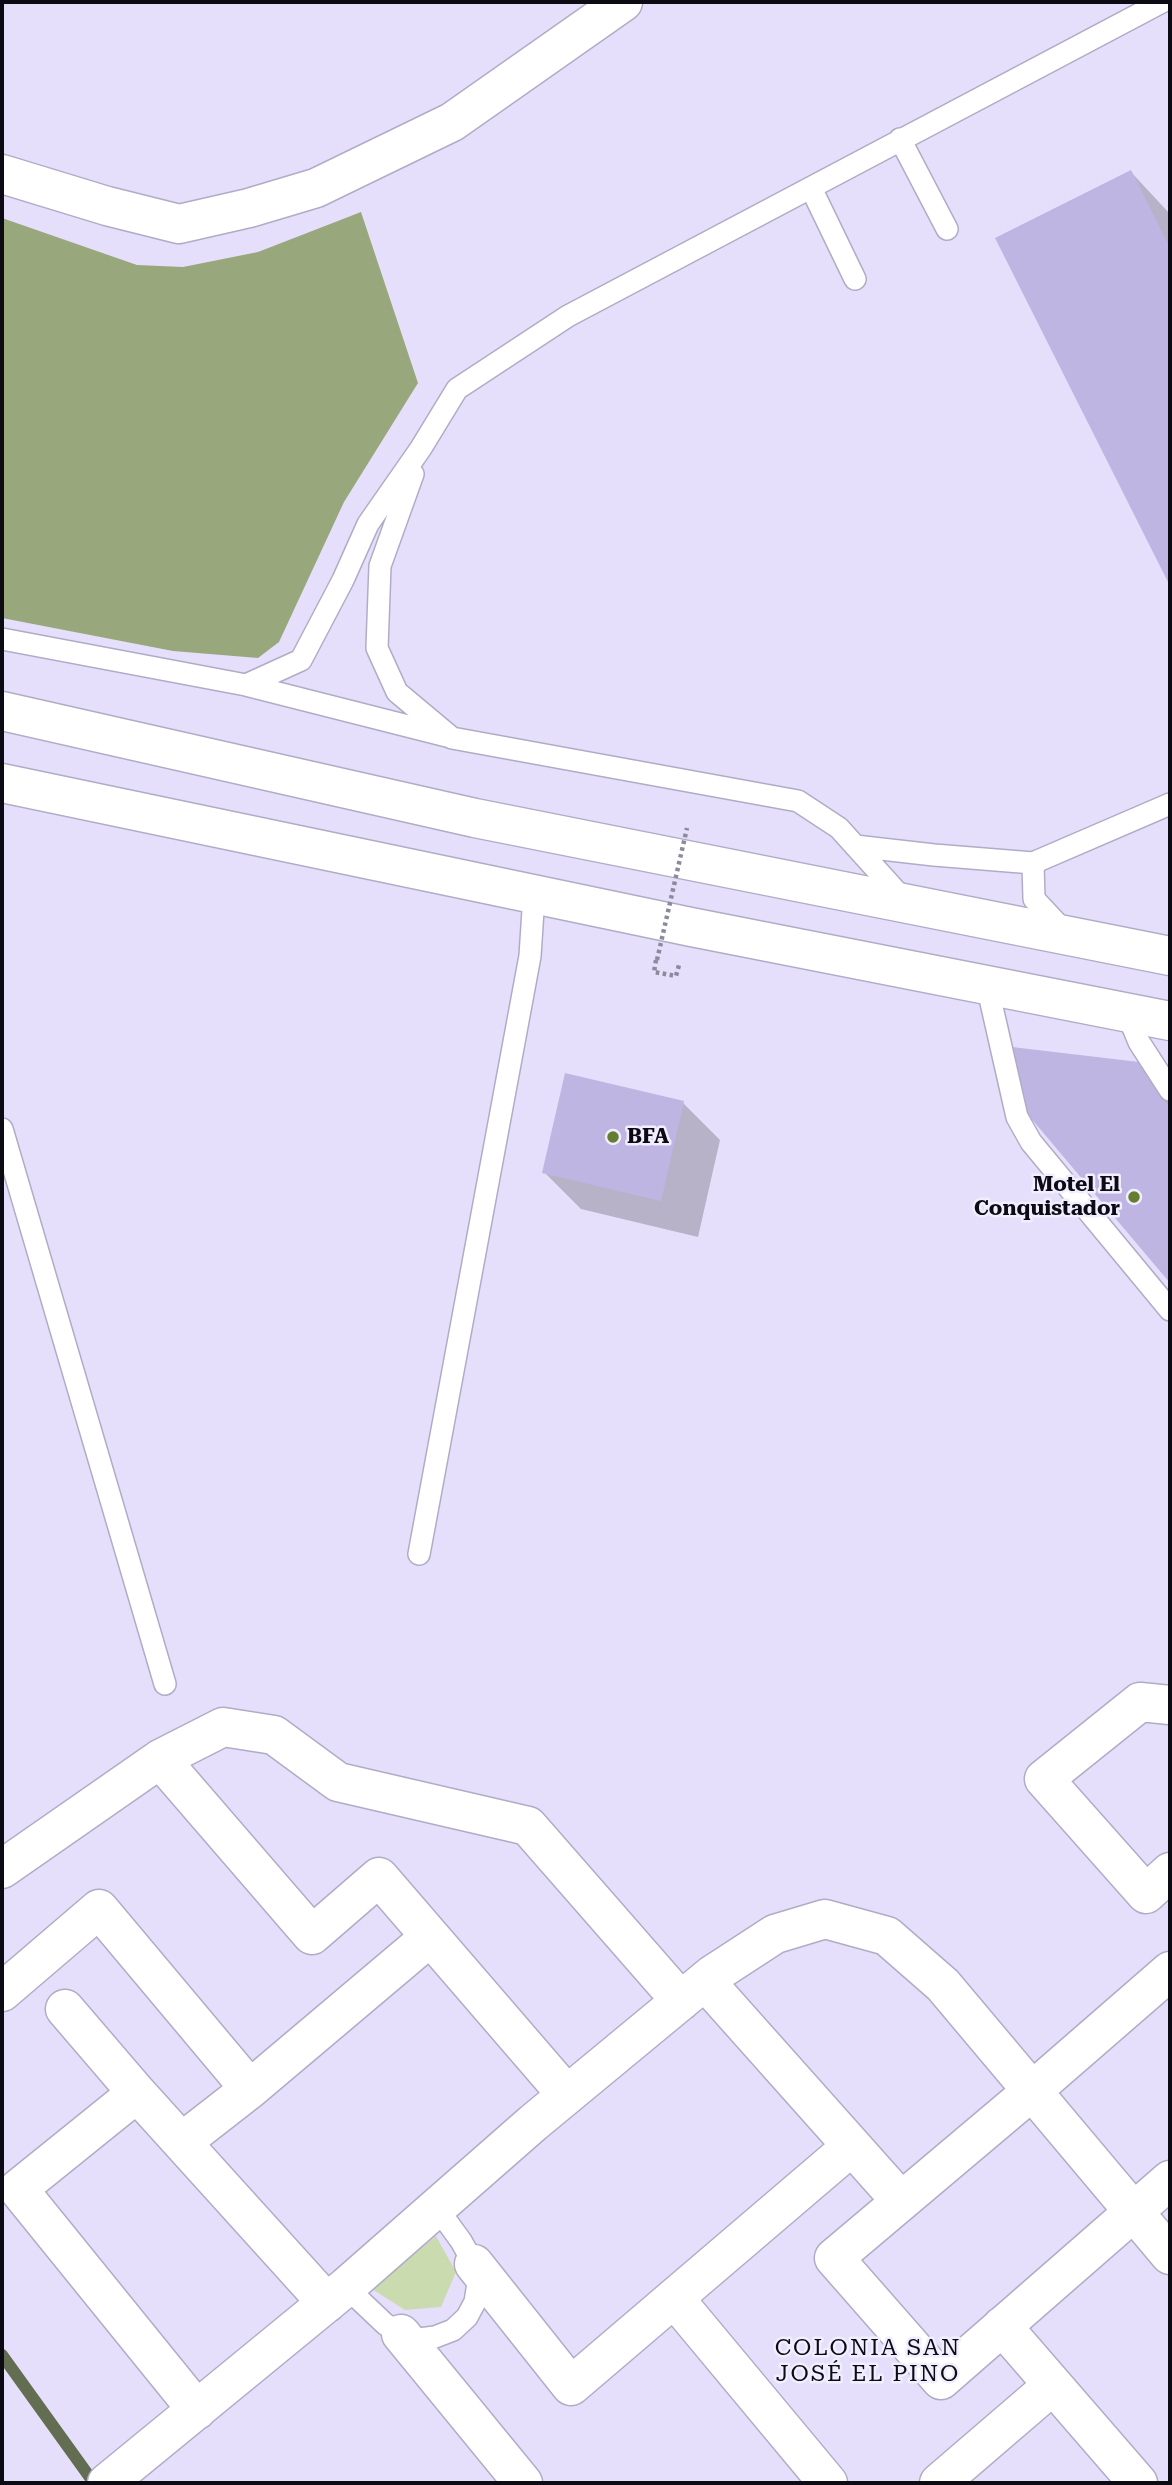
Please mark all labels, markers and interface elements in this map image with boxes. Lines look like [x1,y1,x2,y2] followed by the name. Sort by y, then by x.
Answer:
[627,1124,669,1150] place label: BFA
[605,1129,621,1145] marker: BFA
[974,1172,1120,1222] place label: Motel El Conquistador
[1126,1189,1142,1205] marker: Motel El Conquistador
[776,2334,960,2388] district label: COLONIA SAN JOSÉ EL PINO

